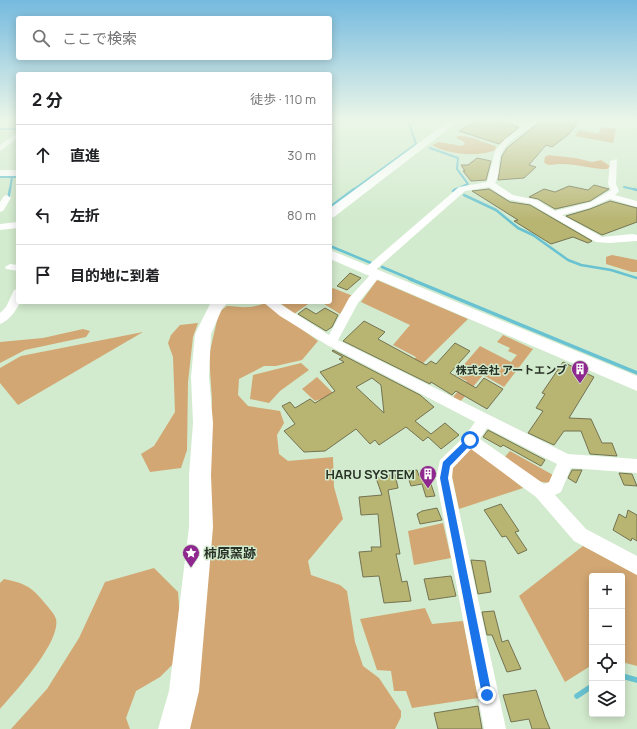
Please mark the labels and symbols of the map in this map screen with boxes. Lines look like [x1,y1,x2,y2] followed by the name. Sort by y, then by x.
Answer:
[570,359,590,384] building icon: 株式会社 アートエンブ
[456,362,567,377] place label: 株式会社 アートエンブ
[461,431,479,449] route start
[418,464,438,489] building icon: HARU SYSTEM
[325,465,415,483] place label: HARU SYSTEM
[181,543,201,568] place icon: 柿原窯跡
[204,544,256,562] place label: 柿原窯跡
[478,686,496,704] route end

